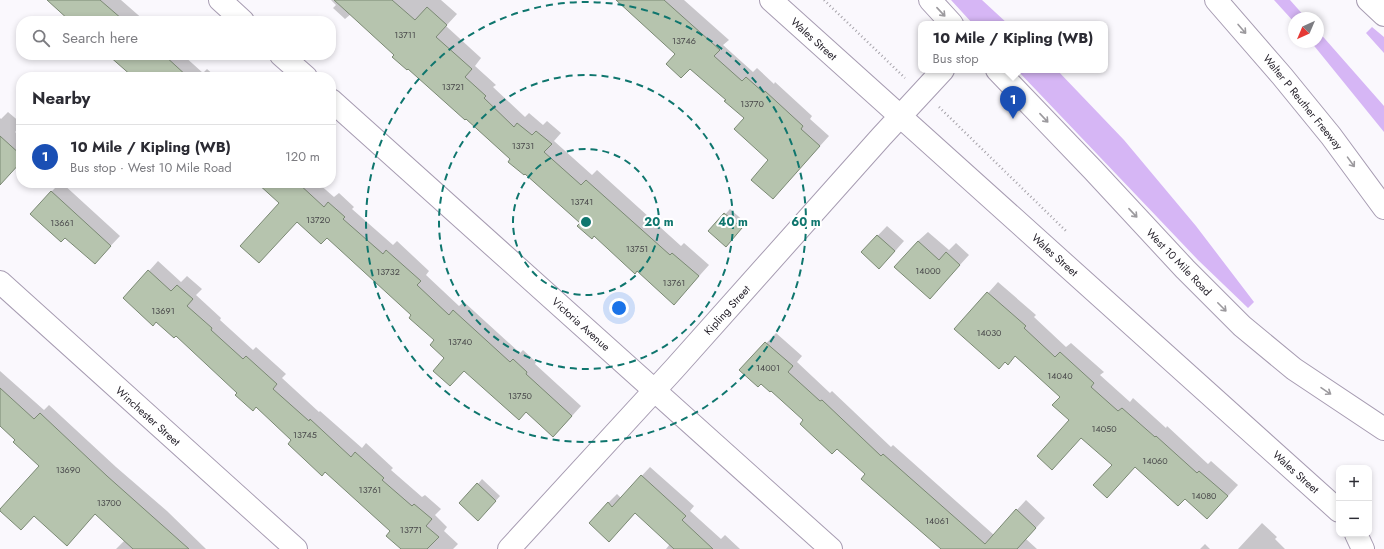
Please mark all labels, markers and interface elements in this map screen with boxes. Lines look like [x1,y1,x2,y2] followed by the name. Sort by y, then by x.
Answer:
[936,7,946,17] one-way arrow
[1288,12,1324,48] north arrow
[787,14,841,64] street label: Wales Street
[16,16,336,60] search box
[918,21,1108,73] popup
[1238,24,1247,34] one-way arrow
[30,27,52,49] icon: search
[62,27,138,49] text: Search here
[933,27,1093,49] text: 10 Mile / Kipling (WB)
[394,28,416,41] house number: 13711
[672,34,696,47] house number: 13746
[933,49,979,68] text: Bus stop
[1259,51,1347,153] street label: Walter P Reuther Freeway
[442,80,464,93] house number: 13721
[32,86,90,110] text: Nearby
[1000,86,1026,119] pin: 1
[740,97,764,110] house number: 13770
[1039,113,1049,123] one-way arrow
[70,136,231,158] text: 10 Mile / Kipling (WB)
[512,139,534,152] house number: 13731
[42,147,48,166] text: 1
[285,147,320,166] text: 120 m
[1347,157,1355,168] one-way arrow
[70,158,232,177] text: Bus stop · West 10 Mile Road
[571,195,593,208] house number: 13741
[1128,208,1137,218] one-way arrow
[306,213,331,226] house number: 13720
[644,213,674,231] text: 20 m
[718,213,748,231] text: 40 m
[791,213,821,231] text: 60 m
[579,215,593,229] centre of rings
[50,216,74,229] house number: 13661
[1143,225,1215,299] street label: West 10 Mile Road
[1028,230,1082,280] street label: Wales Street
[626,242,648,255] house number: 13751
[915,264,941,277] house number: 14000
[376,265,400,278] house number: 13732
[663,276,685,289] house number: 13761
[700,281,754,339] street label: Kipling Street
[548,293,614,355] street label: Victoria Avenue
[609,298,629,318] your location
[1217,302,1227,312] one-way arrow
[151,304,175,317] house number: 13691
[976,326,1002,339] house number: 14030
[448,335,473,348] house number: 13740
[756,361,780,374] house number: 14001
[1047,369,1073,382] house number: 14040
[112,383,184,450] street label: Winchester Street
[1320,387,1332,395] one-way arrow
[508,389,533,402] house number: 13750
[1091,422,1117,435] house number: 14050
[293,428,317,441] house number: 13745
[1269,447,1323,497] street label: Wales Street
[1142,454,1168,467] house number: 14060
[56,463,81,476] house number: 13690
[1336,465,1372,537] map controls
[1336,465,1372,501] button: +
[359,483,381,496] house number: 13761
[1191,489,1217,502] house number: 14080
[97,496,122,509] house number: 13700
[1336,501,1372,537] button: −
[925,514,949,527] house number: 14061
[400,523,422,536] house number: 13771

